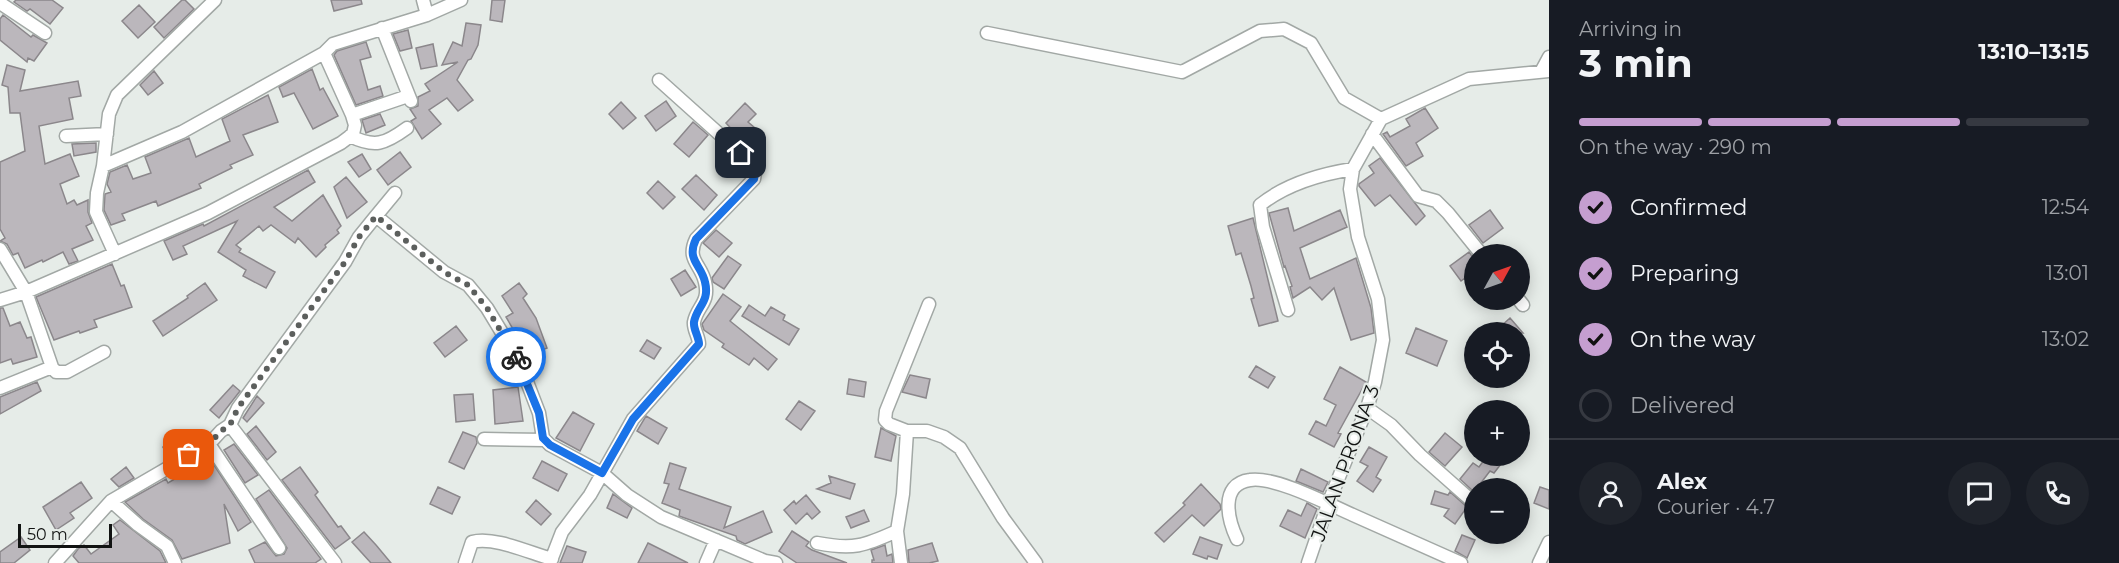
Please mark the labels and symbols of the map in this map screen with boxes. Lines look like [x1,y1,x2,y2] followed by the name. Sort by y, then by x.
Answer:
[715,127,766,178] pin
[1464,244,1530,310] north arrow
[486,327,546,387] courier
[1305,382,1384,545] street label: JALAN PRONA 3
[163,429,214,480] pin
[18,521,112,548] scale bar

